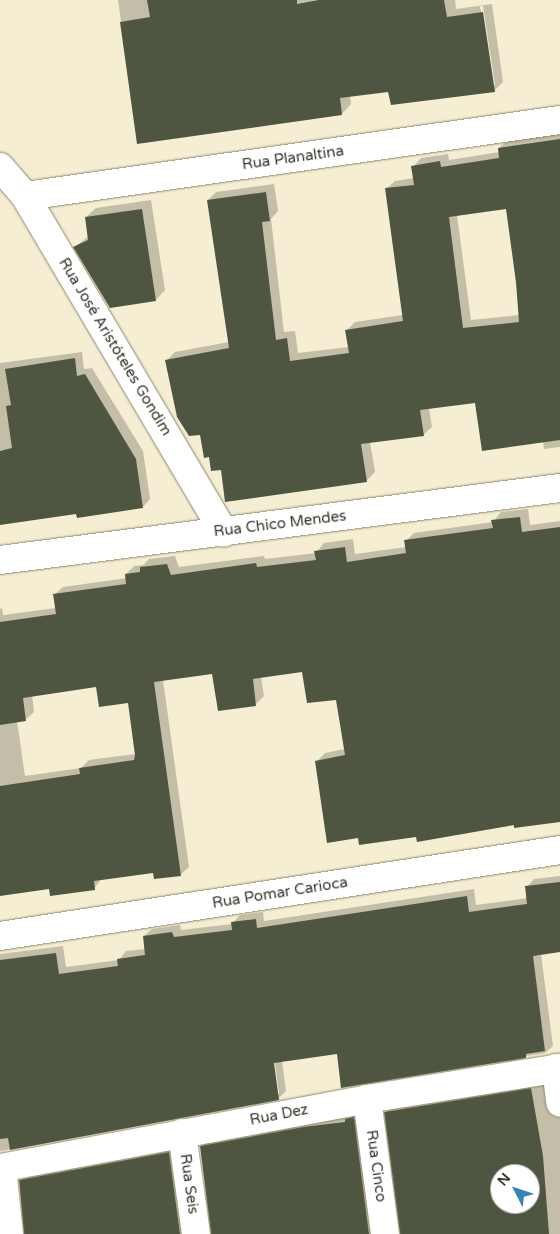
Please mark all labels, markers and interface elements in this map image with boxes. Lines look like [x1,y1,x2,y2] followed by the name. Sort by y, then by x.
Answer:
[241,142,345,174] street label: Rua Planaltina
[55,255,175,439] street label: Rua José Aristóteles Gondim
[213,507,347,541] street label: Rua Chico Mendes
[211,873,349,913] street label: Rua Pomar Carioca
[248,1101,310,1129] street label: Rua Dez
[362,1129,390,1203] street label: Rua Cinco
[176,1153,202,1215] street label: Rua Seis
[490,1164,540,1214] north arrow
[494,1170,514,1189] text: N

